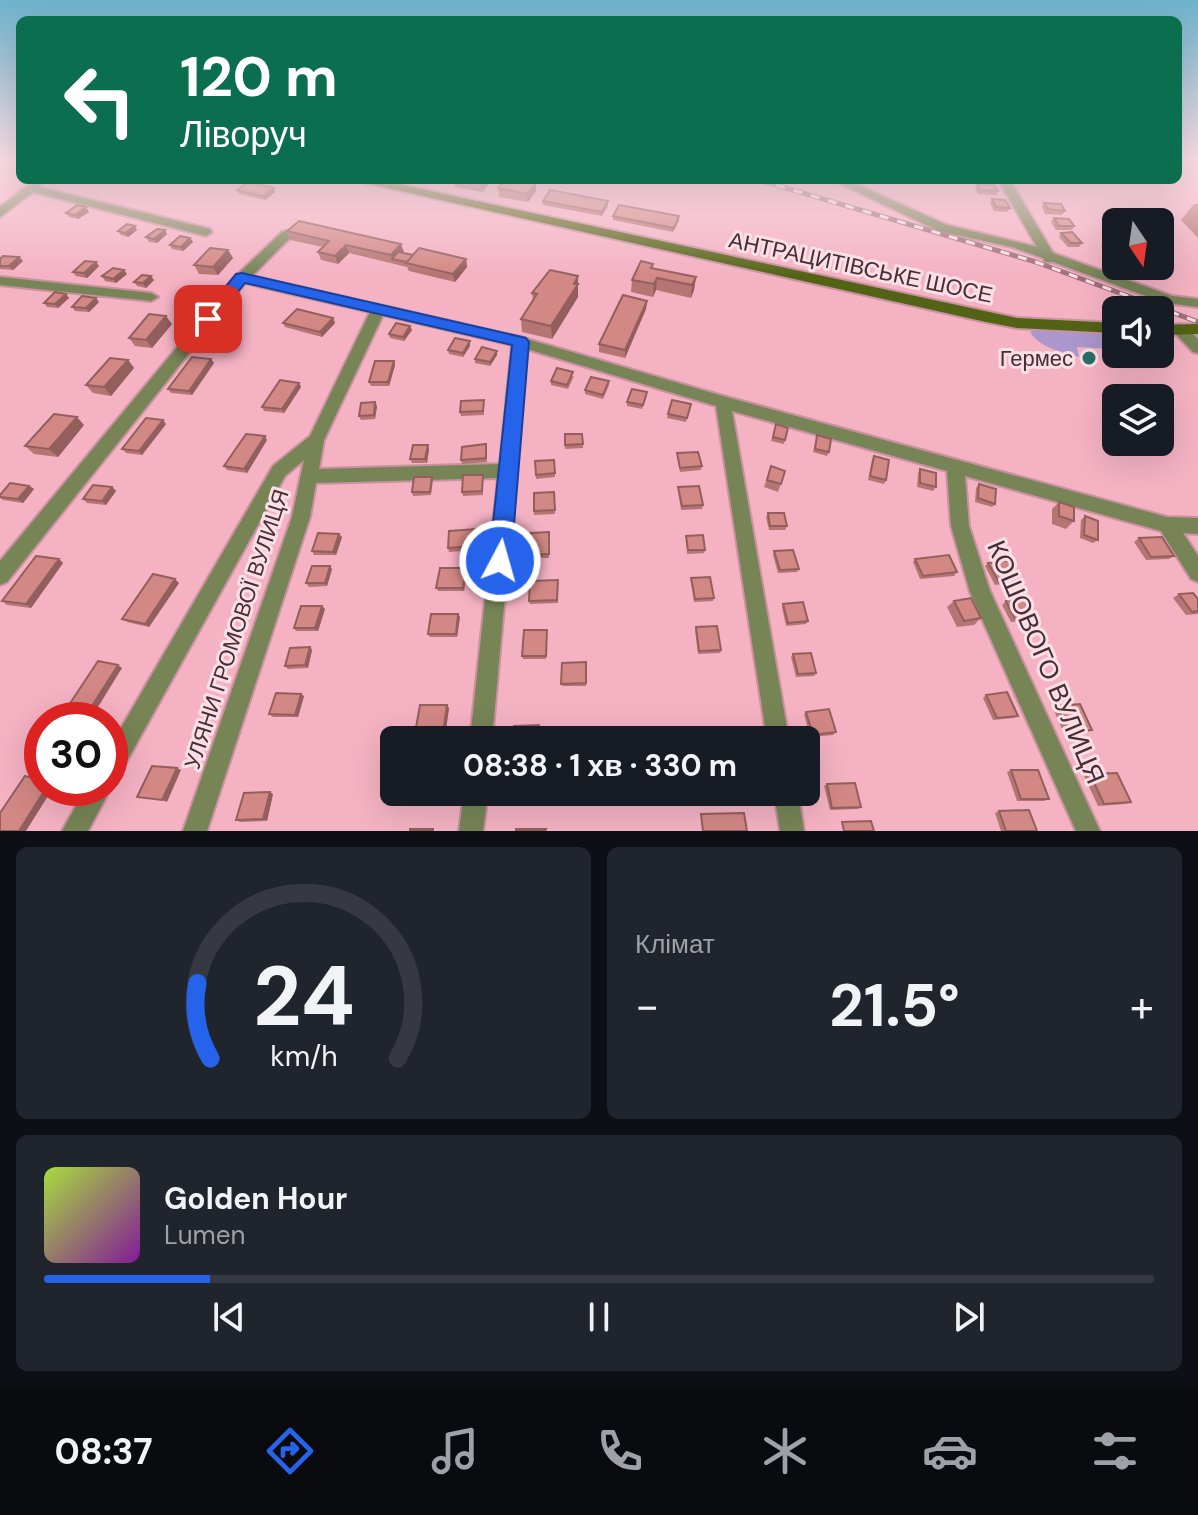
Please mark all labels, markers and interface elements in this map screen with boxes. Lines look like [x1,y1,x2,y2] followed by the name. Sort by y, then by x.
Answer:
[180,40,338,113] text: 120 m
[48,48,152,152] icon: left
[180,111,307,158] text: Ліворуч
[1102,208,1174,280] north arrow
[1102,208,1174,456] map controls
[726,225,995,310] street label: АНТРАЦИТІВСЬКЕ ШОСЕ
[174,285,242,353] pin
[1102,296,1174,368] button: sound
[186,297,230,341] icon: arrive
[1000,344,1073,373] place label: Гермес
[1080,349,1098,367] marker: Гермес
[1102,384,1174,456] button: layers
[178,486,295,773] street label: УЛЯНИ ГРОМОВОЇ ВУЛИЦЯ
[458,519,542,603] position arrow
[979,535,1113,789] street label: КОШОВОГО ВУЛИЦЯ
[24,702,128,806] speed limit sign: 30
[463,746,737,785] text: 08:38 · 1 хв · 330 m
[635,927,715,961] text: Клімат
[253,942,354,1051] text: 24
[829,966,960,1045] text: 21.5°
[635,977,659,1035] text: −
[1130,977,1154,1035] text: +
[270,1038,337,1075] text: km/h
[164,1179,347,1218] text: Golden Hour
[164,1218,245,1252] text: Lumen
[207,1295,251,1339] icon: previous
[577,1295,621,1339] icon: pause
[947,1295,991,1339] icon: next
[262,1423,318,1479] icon: directions
[427,1423,483,1479] icon: music
[592,1423,648,1479] icon: phone
[757,1423,813,1479] icon: climate
[922,1423,978,1479] icon: car
[1087,1423,1143,1479] icon: filters
[55,1428,153,1475] text: 08:37

